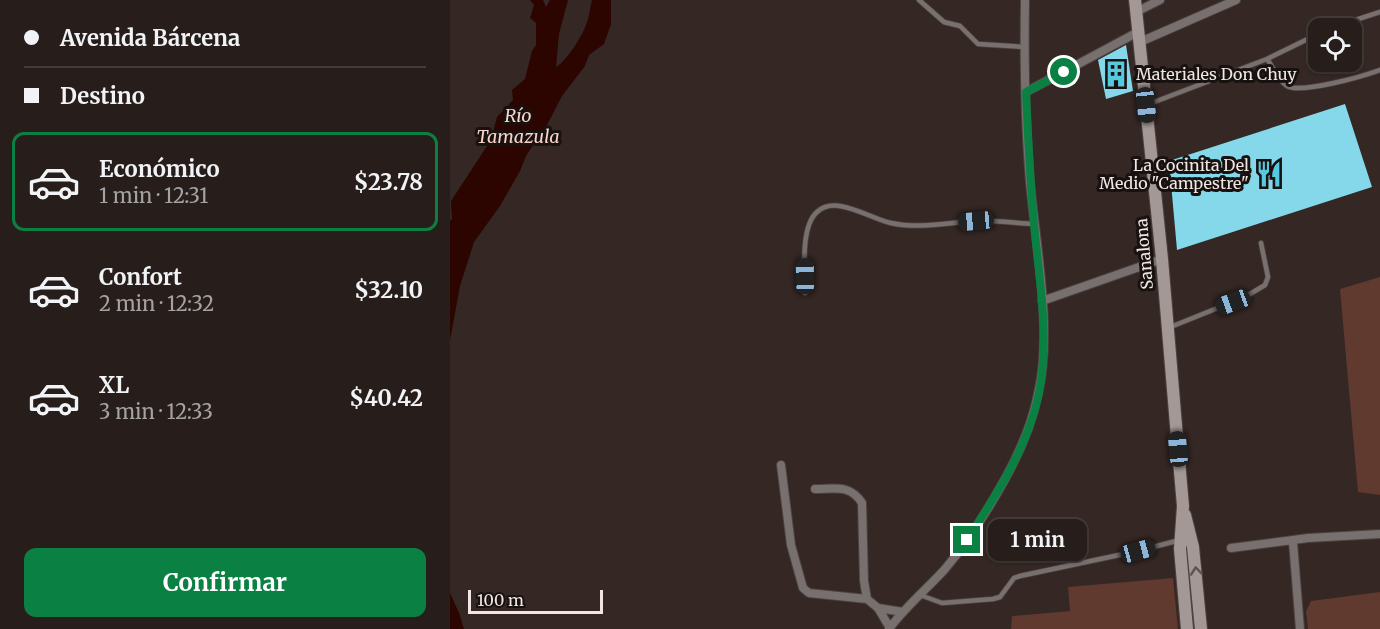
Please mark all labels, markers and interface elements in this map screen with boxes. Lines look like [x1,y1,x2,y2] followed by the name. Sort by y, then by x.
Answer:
[1308,18,1362,72] map controls
[1308,18,1362,72] button: locate
[60,24,240,52] text: Avenida Bárcena
[1050,58,1077,85] route start
[1101,59,1131,89] building icon: Materiales Don Chuy
[1136,64,1297,84] place label: Materiales Don Chuy
[60,82,145,110] text: Destino
[1135,86,1157,124] car
[477,104,559,148] water label: Río Tamazula
[27,155,81,209] icon: car
[99,155,220,183] text: Económico
[1099,155,1249,193] place label: La Cocinita Del Medio "Campestre"
[1254,159,1284,189] restaurant icon: La Cocinita Del Medio "Campestre"
[354,168,423,196] text: $23.78
[99,183,208,208] text: 1 min · 12:31
[957,210,995,232] car
[1131,217,1157,290] street label: Sanalona
[796,258,814,294] car
[27,263,81,317] icon: car
[99,263,182,291] text: Confort
[354,276,423,304] text: $32.10
[1213,287,1253,317] car
[99,291,214,316] text: 2 min · 12:32
[27,371,81,425] icon: car
[99,371,129,399] text: XL
[349,384,423,412] text: $40.42
[99,399,213,424] text: 3 min · 12:33
[1167,430,1189,468] car
[988,519,1087,561] callout: 1 min
[953,526,980,553] route end
[1010,527,1065,552] text: 1 min
[1118,538,1158,564] car
[24,548,426,617] button: Confirmar
[1190,566,1202,575] one-way arrow
[468,587,603,614] scale bar
[477,590,524,610] text: 100 m

